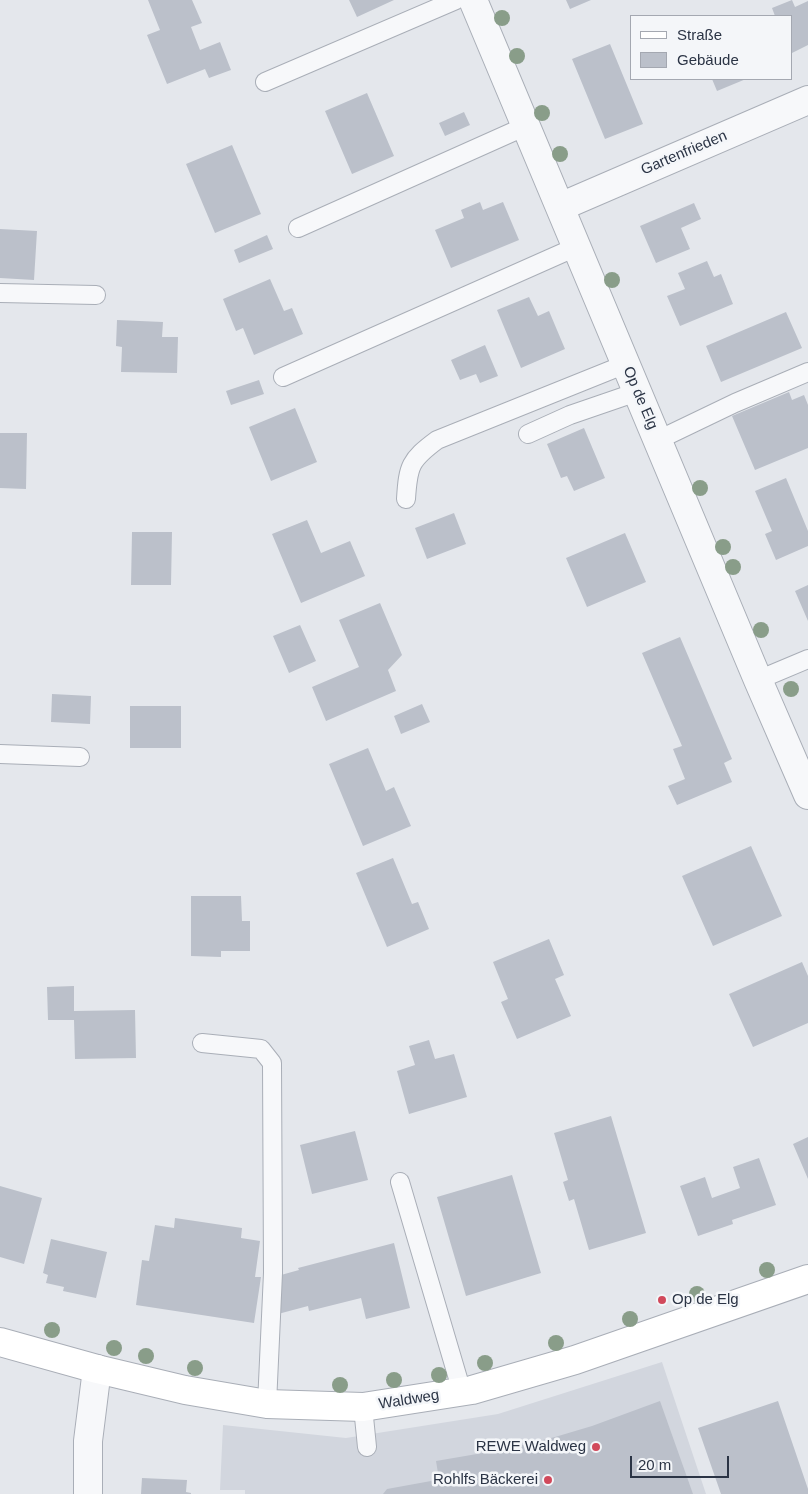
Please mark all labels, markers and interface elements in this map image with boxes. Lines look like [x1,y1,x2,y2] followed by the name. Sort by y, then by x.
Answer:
[630,15,793,80] legend
[677,26,722,43] text: Straße
[677,51,739,68] text: Gebäude
[638,127,730,179] street label: Gartenfrieden
[619,364,661,432] street label: Op de Elg
[672,1291,739,1309] place label: Op de Elg
[656,1294,668,1306] marker: Op de Elg
[377,1386,441,1414] street label: Waldweg
[476,1438,586,1456] place label: REWE Waldweg
[590,1441,602,1453] marker: REWE Waldweg
[633,1446,732,1478] scale bar
[638,1456,671,1473] text: 20 m
[433,1471,538,1489] place label: Rohlfs Bäckerei
[542,1474,554,1486] marker: Rohlfs Bäckerei

